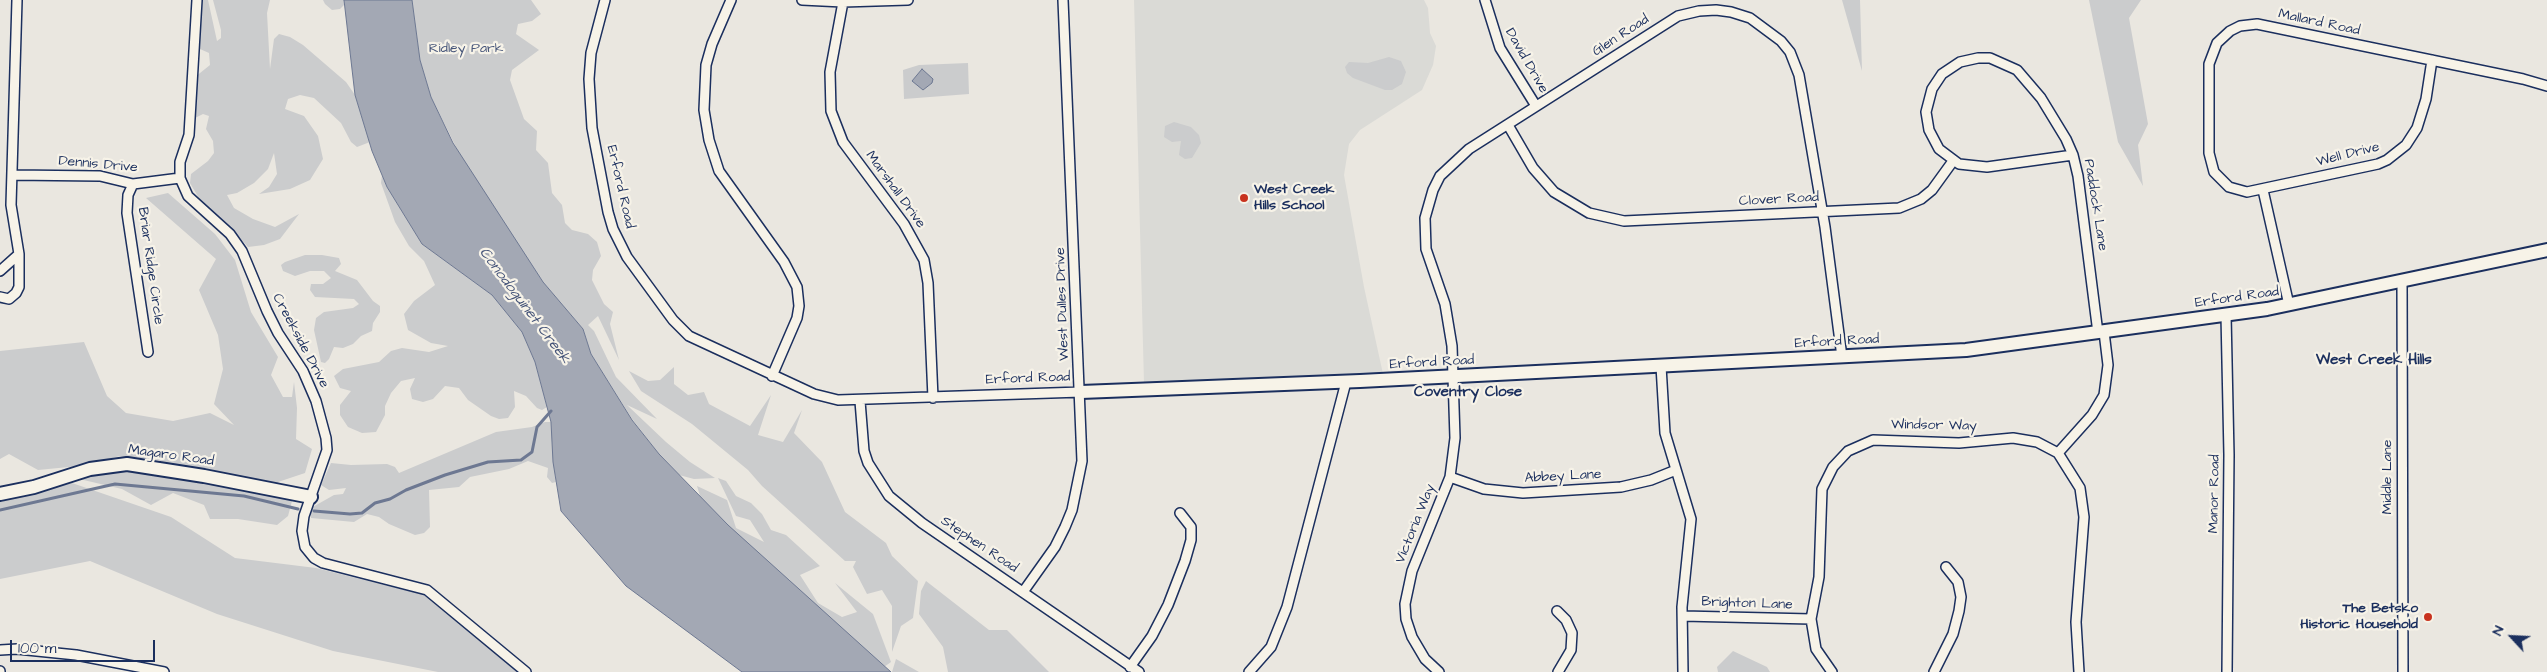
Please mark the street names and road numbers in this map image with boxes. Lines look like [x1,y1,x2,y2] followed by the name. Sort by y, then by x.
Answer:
[2277,6,2361,40] street label: Mallard Road
[1589,11,1653,61] street label: Glen Road
[1501,26,1551,96] street label: David Drive
[2315,139,2381,171] street label: Well Drive
[602,144,638,230] street label: Erford Road
[861,148,929,232] street label: Marshall Drive
[58,153,138,177] street label: Dennis Drive
[2079,158,2111,252] street label: Paddock Lane
[1738,190,1820,210] street label: Clover Road
[133,206,167,326] street label: Briar Ridge Circle
[1053,247,1073,361] street label: West Dulles Drive
[2194,284,2280,312] street label: Erford Road
[268,291,332,391] street label: Creekside Drive
[1794,331,1880,353] street label: Erford Road
[1389,352,1475,374] street label: Erford Road
[985,369,1071,389] street label: Erford Road
[1891,417,1977,435] street label: Windsor Way
[2380,440,2396,514] street label: Middle Lane
[127,442,215,470] street label: Magaro Road
[2206,454,2224,534] street label: Manor Road
[1524,467,1602,487] street label: Abbey Lane
[1393,482,1439,566] street label: Victoria Way
[937,513,1021,577] street label: Stephen Road
[1701,594,1793,614] street label: Brighton Lane

